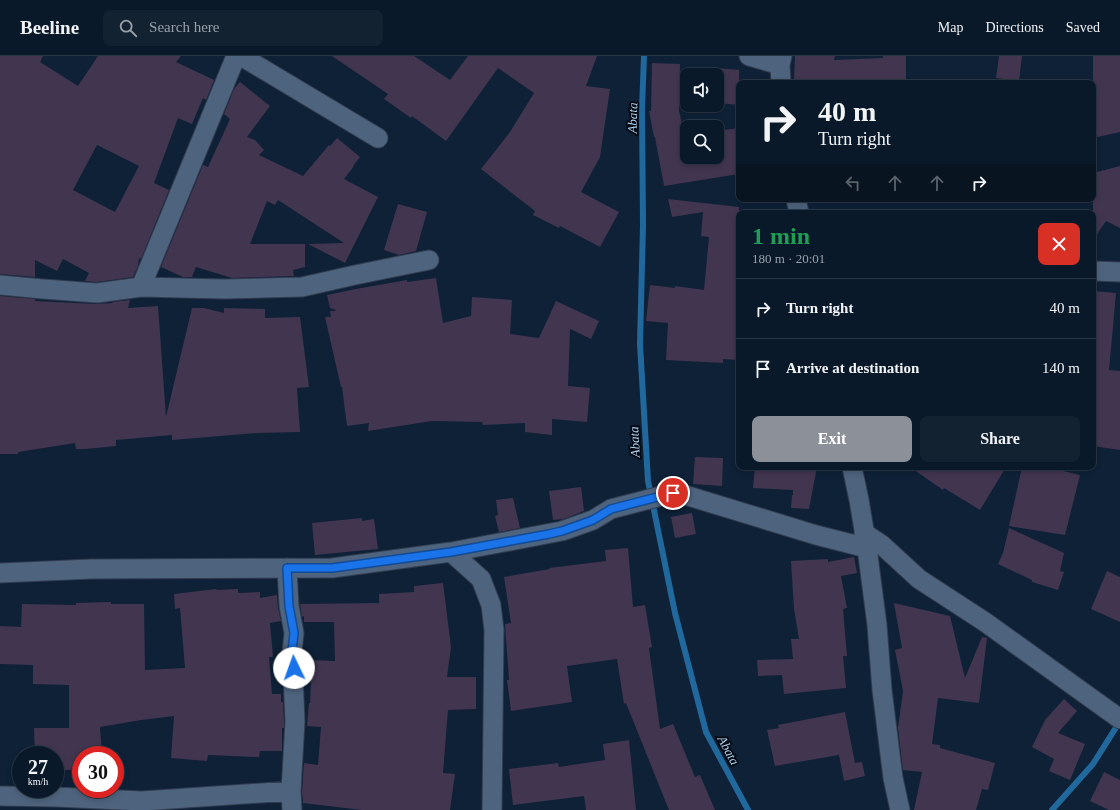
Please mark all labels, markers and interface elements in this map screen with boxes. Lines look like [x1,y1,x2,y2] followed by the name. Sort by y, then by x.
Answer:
[103,10,383,46] search box
[20,17,79,38] text: Beeline
[117,17,139,39] icon: search
[149,19,219,35] text: Search here
[938,20,963,35] text: Map
[985,20,1044,35] text: Directions
[1066,20,1100,35] text: Saved
[680,68,724,164] map controls
[680,68,724,112] button: sound
[752,96,804,148] icon: right
[818,96,876,127] text: 40 m
[625,102,640,135] water label: Abata
[680,120,724,164] button: search
[818,129,891,149] text: Turn right
[842,172,864,194] icon: left
[884,172,906,194] icon: ahead
[926,172,948,194] icon: ahead
[968,172,990,194] icon: right
[752,223,810,249] text: 1 min
[1038,223,1080,265] button: close
[752,251,825,266] text: 180 m · 20:01
[752,298,774,320] icon: right
[786,300,853,316] text: Turn right
[1050,300,1080,316] text: 40 m
[752,358,774,380] icon: arrive
[786,360,919,376] text: Arrive at destination
[1042,360,1080,376] text: 140 m
[752,416,912,462] button: Exit
[920,416,1080,462] button: Share
[626,426,643,459] water label: Abata
[656,476,690,510] pin
[662,482,684,504] icon: arrive
[273,647,315,689] position arrow
[714,732,743,768] water label: Abata
[72,746,124,798] speed limit sign: 30
[28,756,48,778] text: 27
[28,776,48,787] text: km/h

